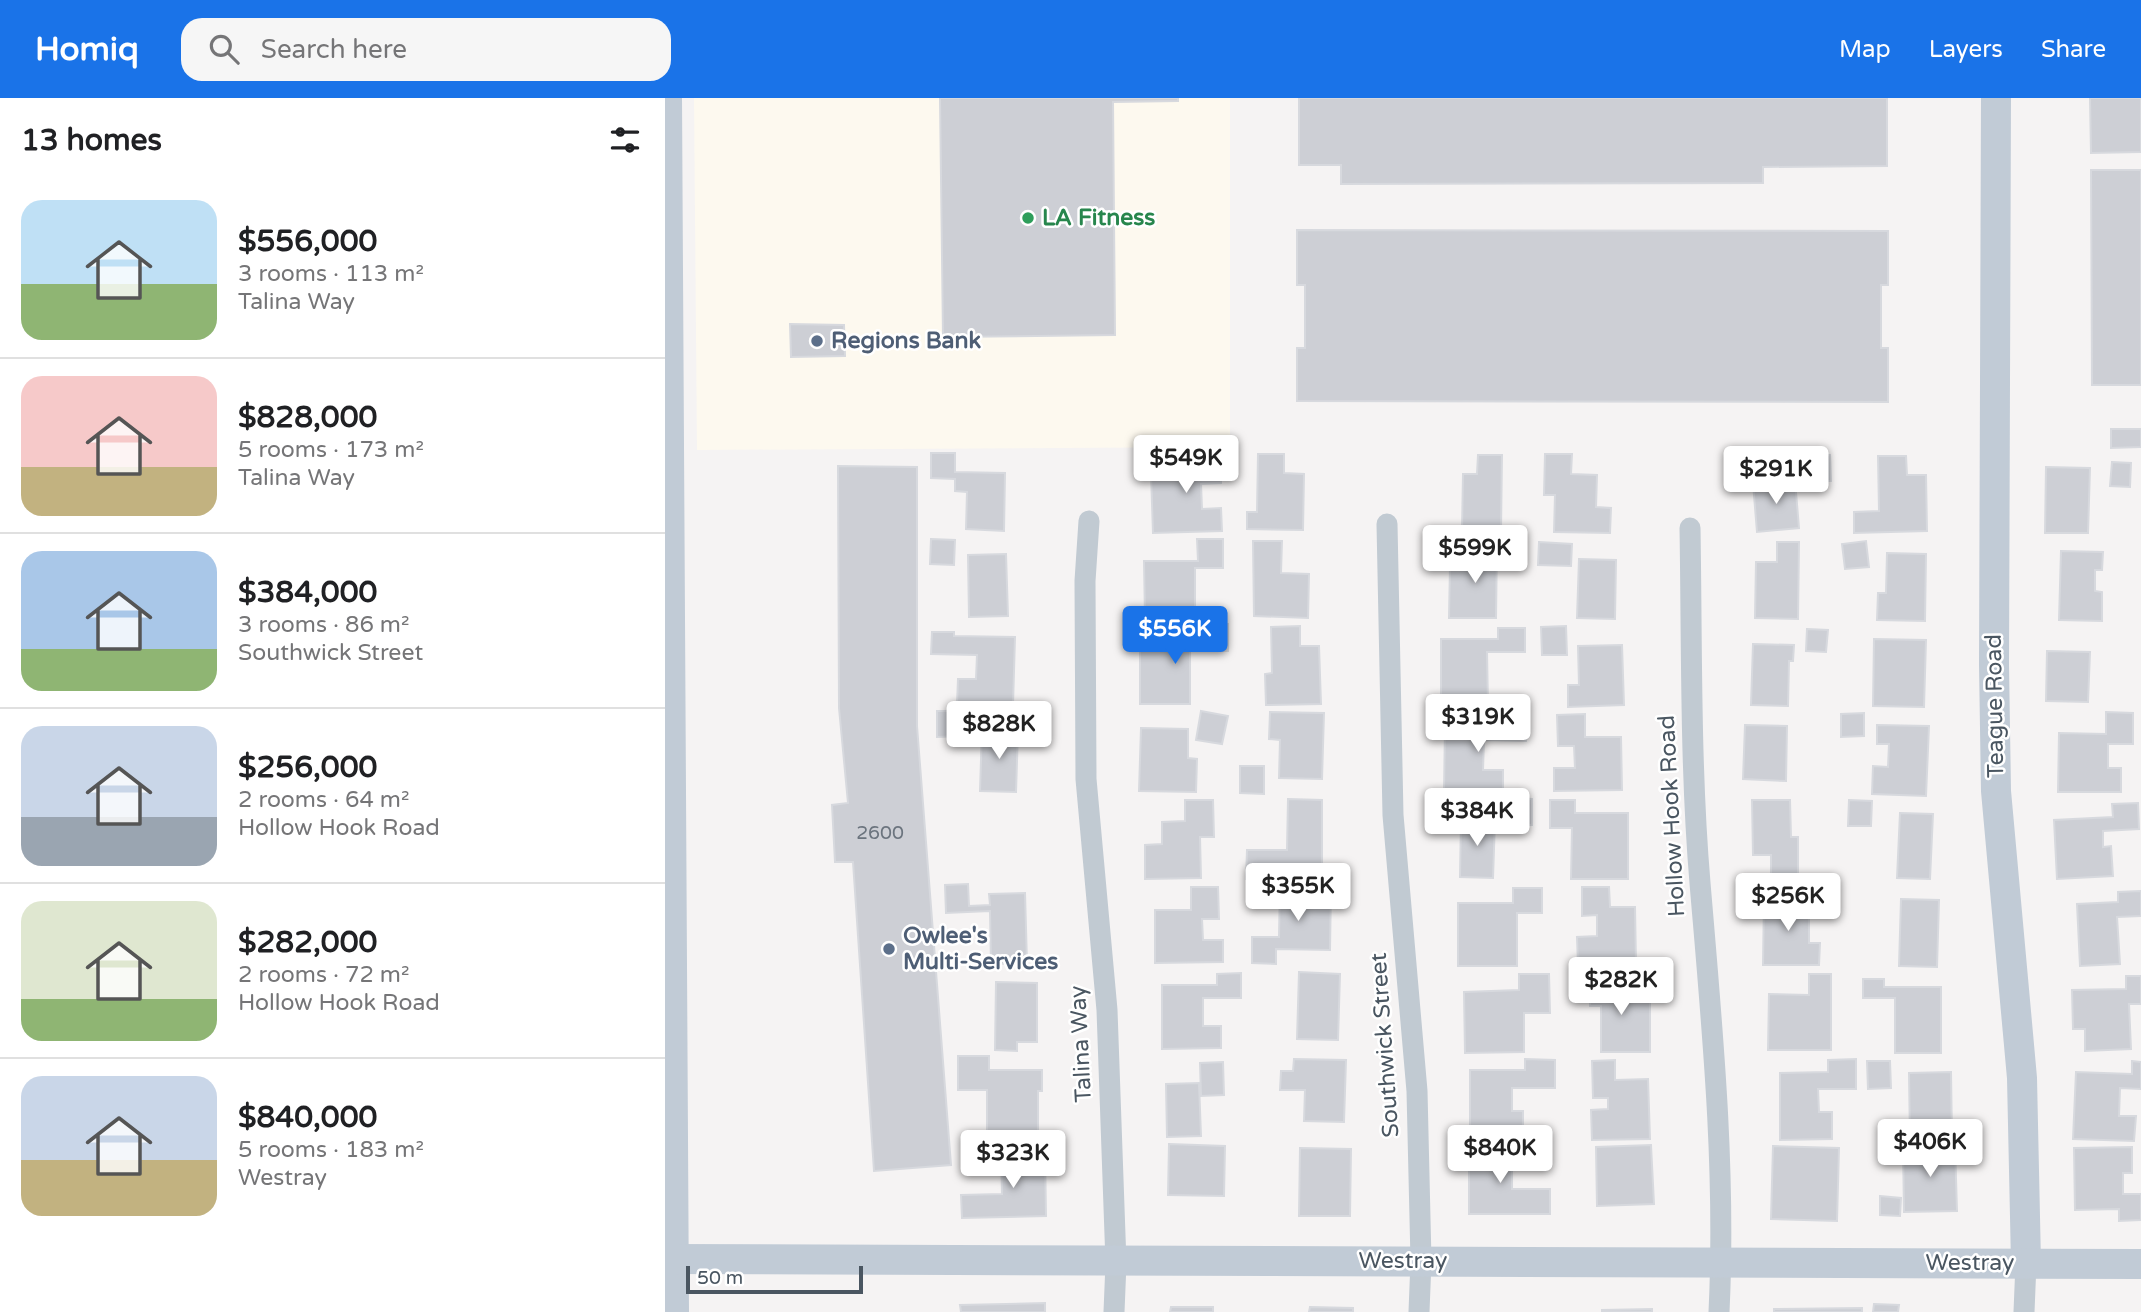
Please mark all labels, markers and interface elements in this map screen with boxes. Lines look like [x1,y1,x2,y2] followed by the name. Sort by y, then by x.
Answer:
[181,18,671,81] search box
[35,30,139,69] text: Homiq
[205,30,243,68] icon: search
[261,34,407,65] text: Search here
[1839,35,1891,64] text: Map
[1929,35,2003,64] text: Layers
[2041,35,2106,64] text: Share
[606,121,644,159] icon: filters
[21,122,162,159] text: 13 homes
[1042,204,1155,232] place label: LA Fitness
[1020,210,1036,226] marker: LA Fitness
[238,223,377,260] text: $556,000
[77,228,161,312] icon: home
[238,260,424,288] text: 3 rooms · 113 m²
[238,288,355,316] text: Talina Way
[831,327,982,355] place label: Regions Bank
[809,333,825,349] marker: Regions Bank
[238,399,377,436] text: $828,000
[77,404,161,488] icon: home
[238,436,424,464] text: 5 rooms · 173 m²
[1137,436,1235,495] pin: $549K
[1150,444,1222,472] text: $549K
[1727,446,1825,506] pin: $291K
[1740,455,1812,483] text: $291K
[238,464,355,492] text: Talina Way
[1426,526,1524,585] pin: $599K
[1439,534,1511,562] text: $599K
[238,574,377,611] text: $384,000
[77,579,161,663] icon: home
[1126,606,1224,666] pin: $556K
[238,611,409,639] text: 3 rooms · 86 m²
[1139,615,1211,643] text: $556K
[1980,634,2010,778] street label: Teague Road
[238,639,423,667] text: Southwick Street
[1429,694,1527,754] pin: $319K
[950,702,1048,761] pin: $828K
[1442,703,1514,731] text: $319K
[963,710,1035,738] text: $828K
[1653,714,1691,918] street label: Hollow Hook Road
[238,749,377,786] text: $256,000
[77,754,161,838] icon: home
[238,786,409,814] text: 2 rooms · 64 m²
[1428,788,1526,848] pin: $384K
[1441,797,1513,825] text: $384K
[238,814,440,842] text: Hollow Hook Road
[856,822,904,844] house number: 2600
[1249,864,1347,923] pin: $355K
[1262,872,1334,900] text: $355K
[1739,874,1837,933] pin: $256K
[1752,882,1824,910] text: $256K
[903,922,1058,976] place label: Owlee's Multi-Services
[238,924,377,961] text: $282,000
[77,929,161,1013] icon: home
[881,941,897,957] marker: Owlee's Multi-Services
[1365,951,1405,1138] street label: Southwick Street
[1572,958,1670,1017] pin: $282K
[238,961,409,989] text: 2 rooms · 72 m²
[1585,966,1657,994] text: $282K
[1064,985,1098,1103] street label: Talina Way
[238,989,440,1017] text: Hollow Hook Road
[238,1099,377,1136] text: $840,000
[77,1104,161,1188] icon: home
[1881,1119,1979,1179] pin: $406K
[1451,1126,1549,1185] pin: $840K
[1894,1128,1966,1156] text: $406K
[964,1130,1062,1190] pin: $323K
[1464,1134,1536,1162] text: $840K
[238,1136,424,1164] text: 5 rooms · 183 m²
[977,1139,1049,1167] text: $323K
[238,1164,327,1192] text: Westray
[1359,1247,1447,1275] street label: Westray
[1926,1249,2014,1277] street label: Westray
[686,1263,863,1295] scale bar
[697,1267,743,1289] text: 50 m

